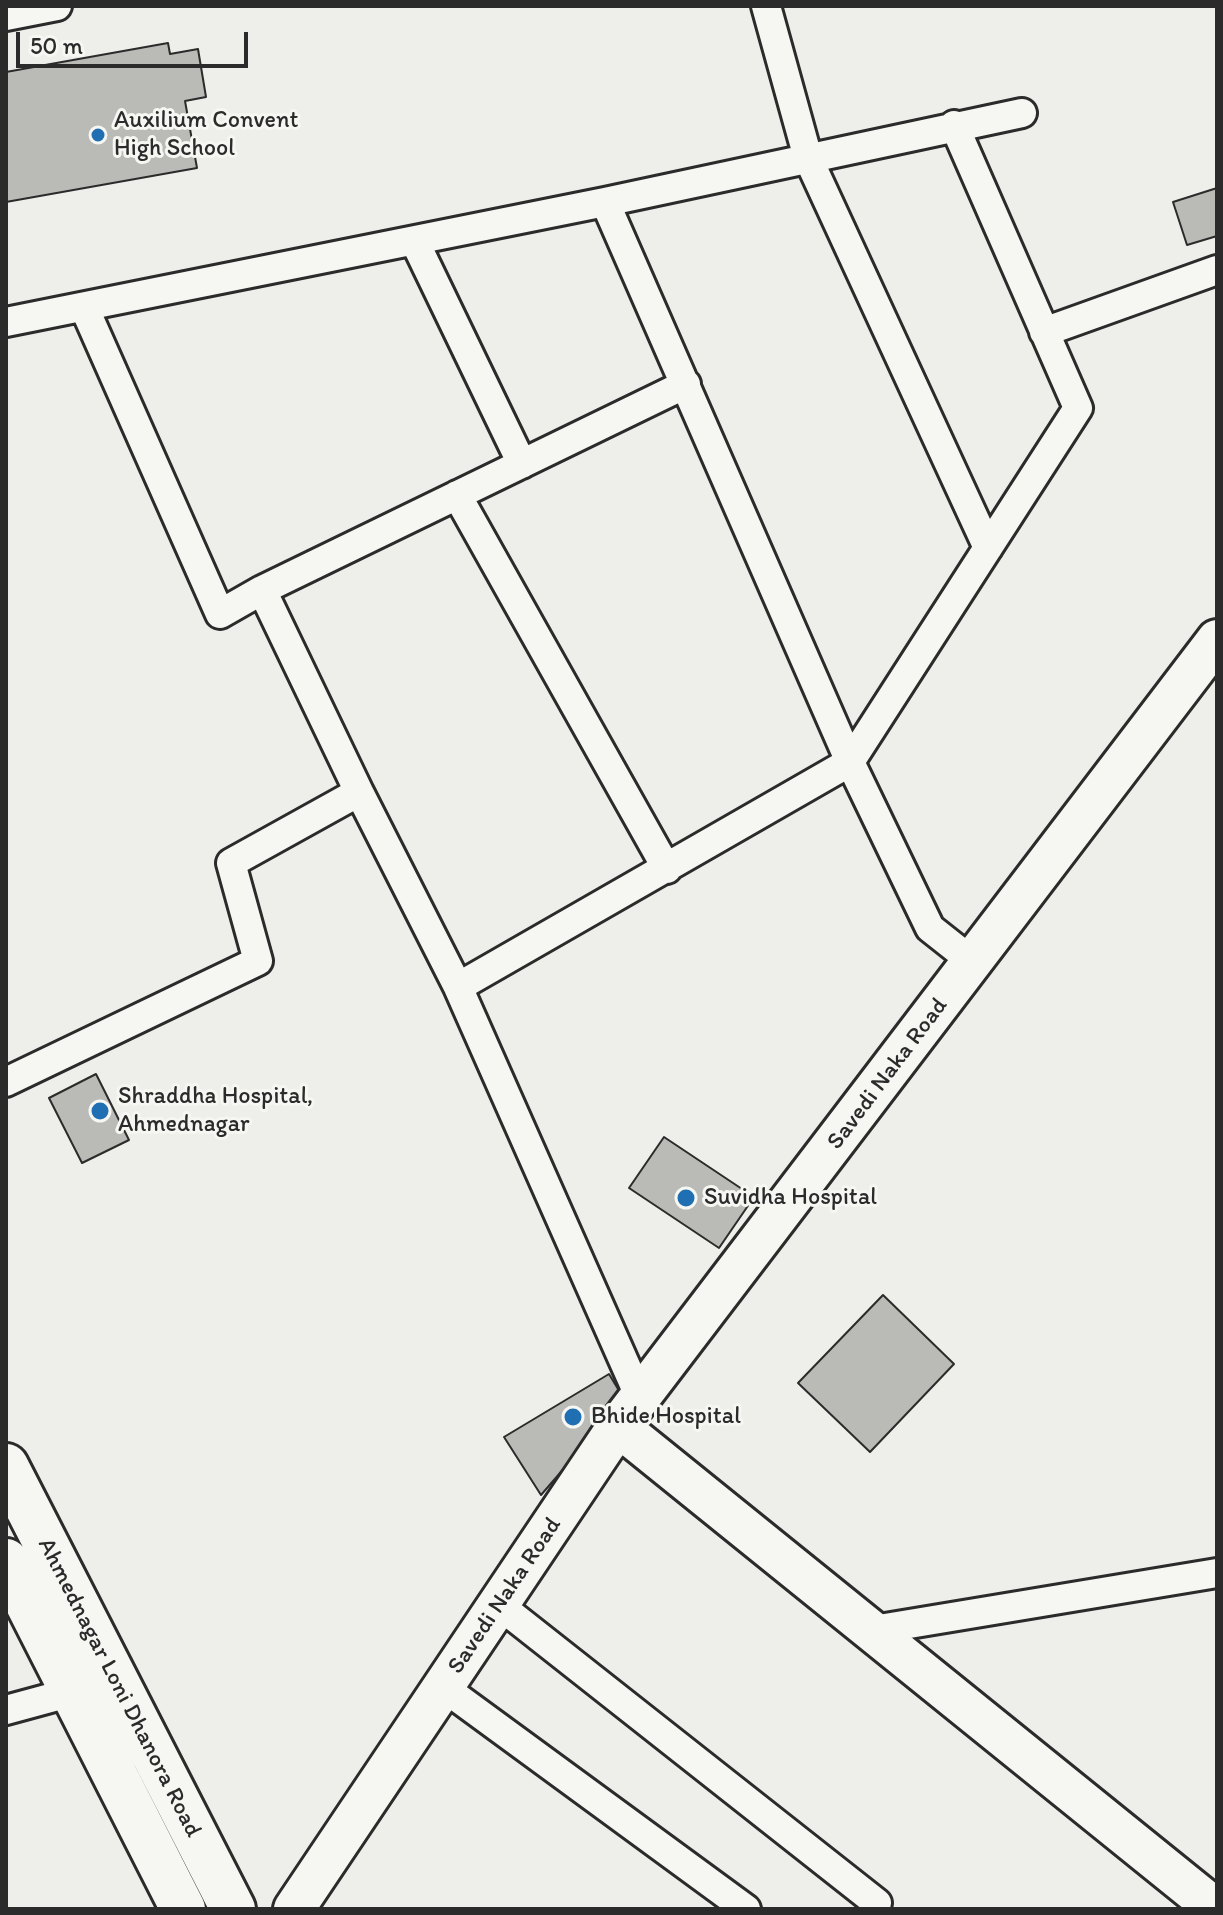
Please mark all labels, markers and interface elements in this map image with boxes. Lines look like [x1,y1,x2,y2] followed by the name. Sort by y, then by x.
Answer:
[20,16,252,66] scale bar
[30,31,83,60] text: 50 m
[114,107,299,163] place label: Auxilium Convent High School
[89,126,107,144] marker: Auxilium Convent High School
[822,992,954,1156] street label: Savedi Naka Road
[118,1083,313,1139] place label: Shraddha Hospital, Ahmednagar
[89,1100,111,1122] marker: Shraddha Hospital, Ahmednagar
[704,1184,877,1212] place label: Suvidha Hospital
[675,1187,697,1209] marker: Suvidha Hospital
[591,1403,741,1431] place label: Bhide Hospital
[562,1406,584,1428] marker: Bhide Hospital
[442,1512,568,1680] street label: Savedi Naka Road
[31,1534,207,1842] street label: Ahmednagar Loni Dhanora Road

